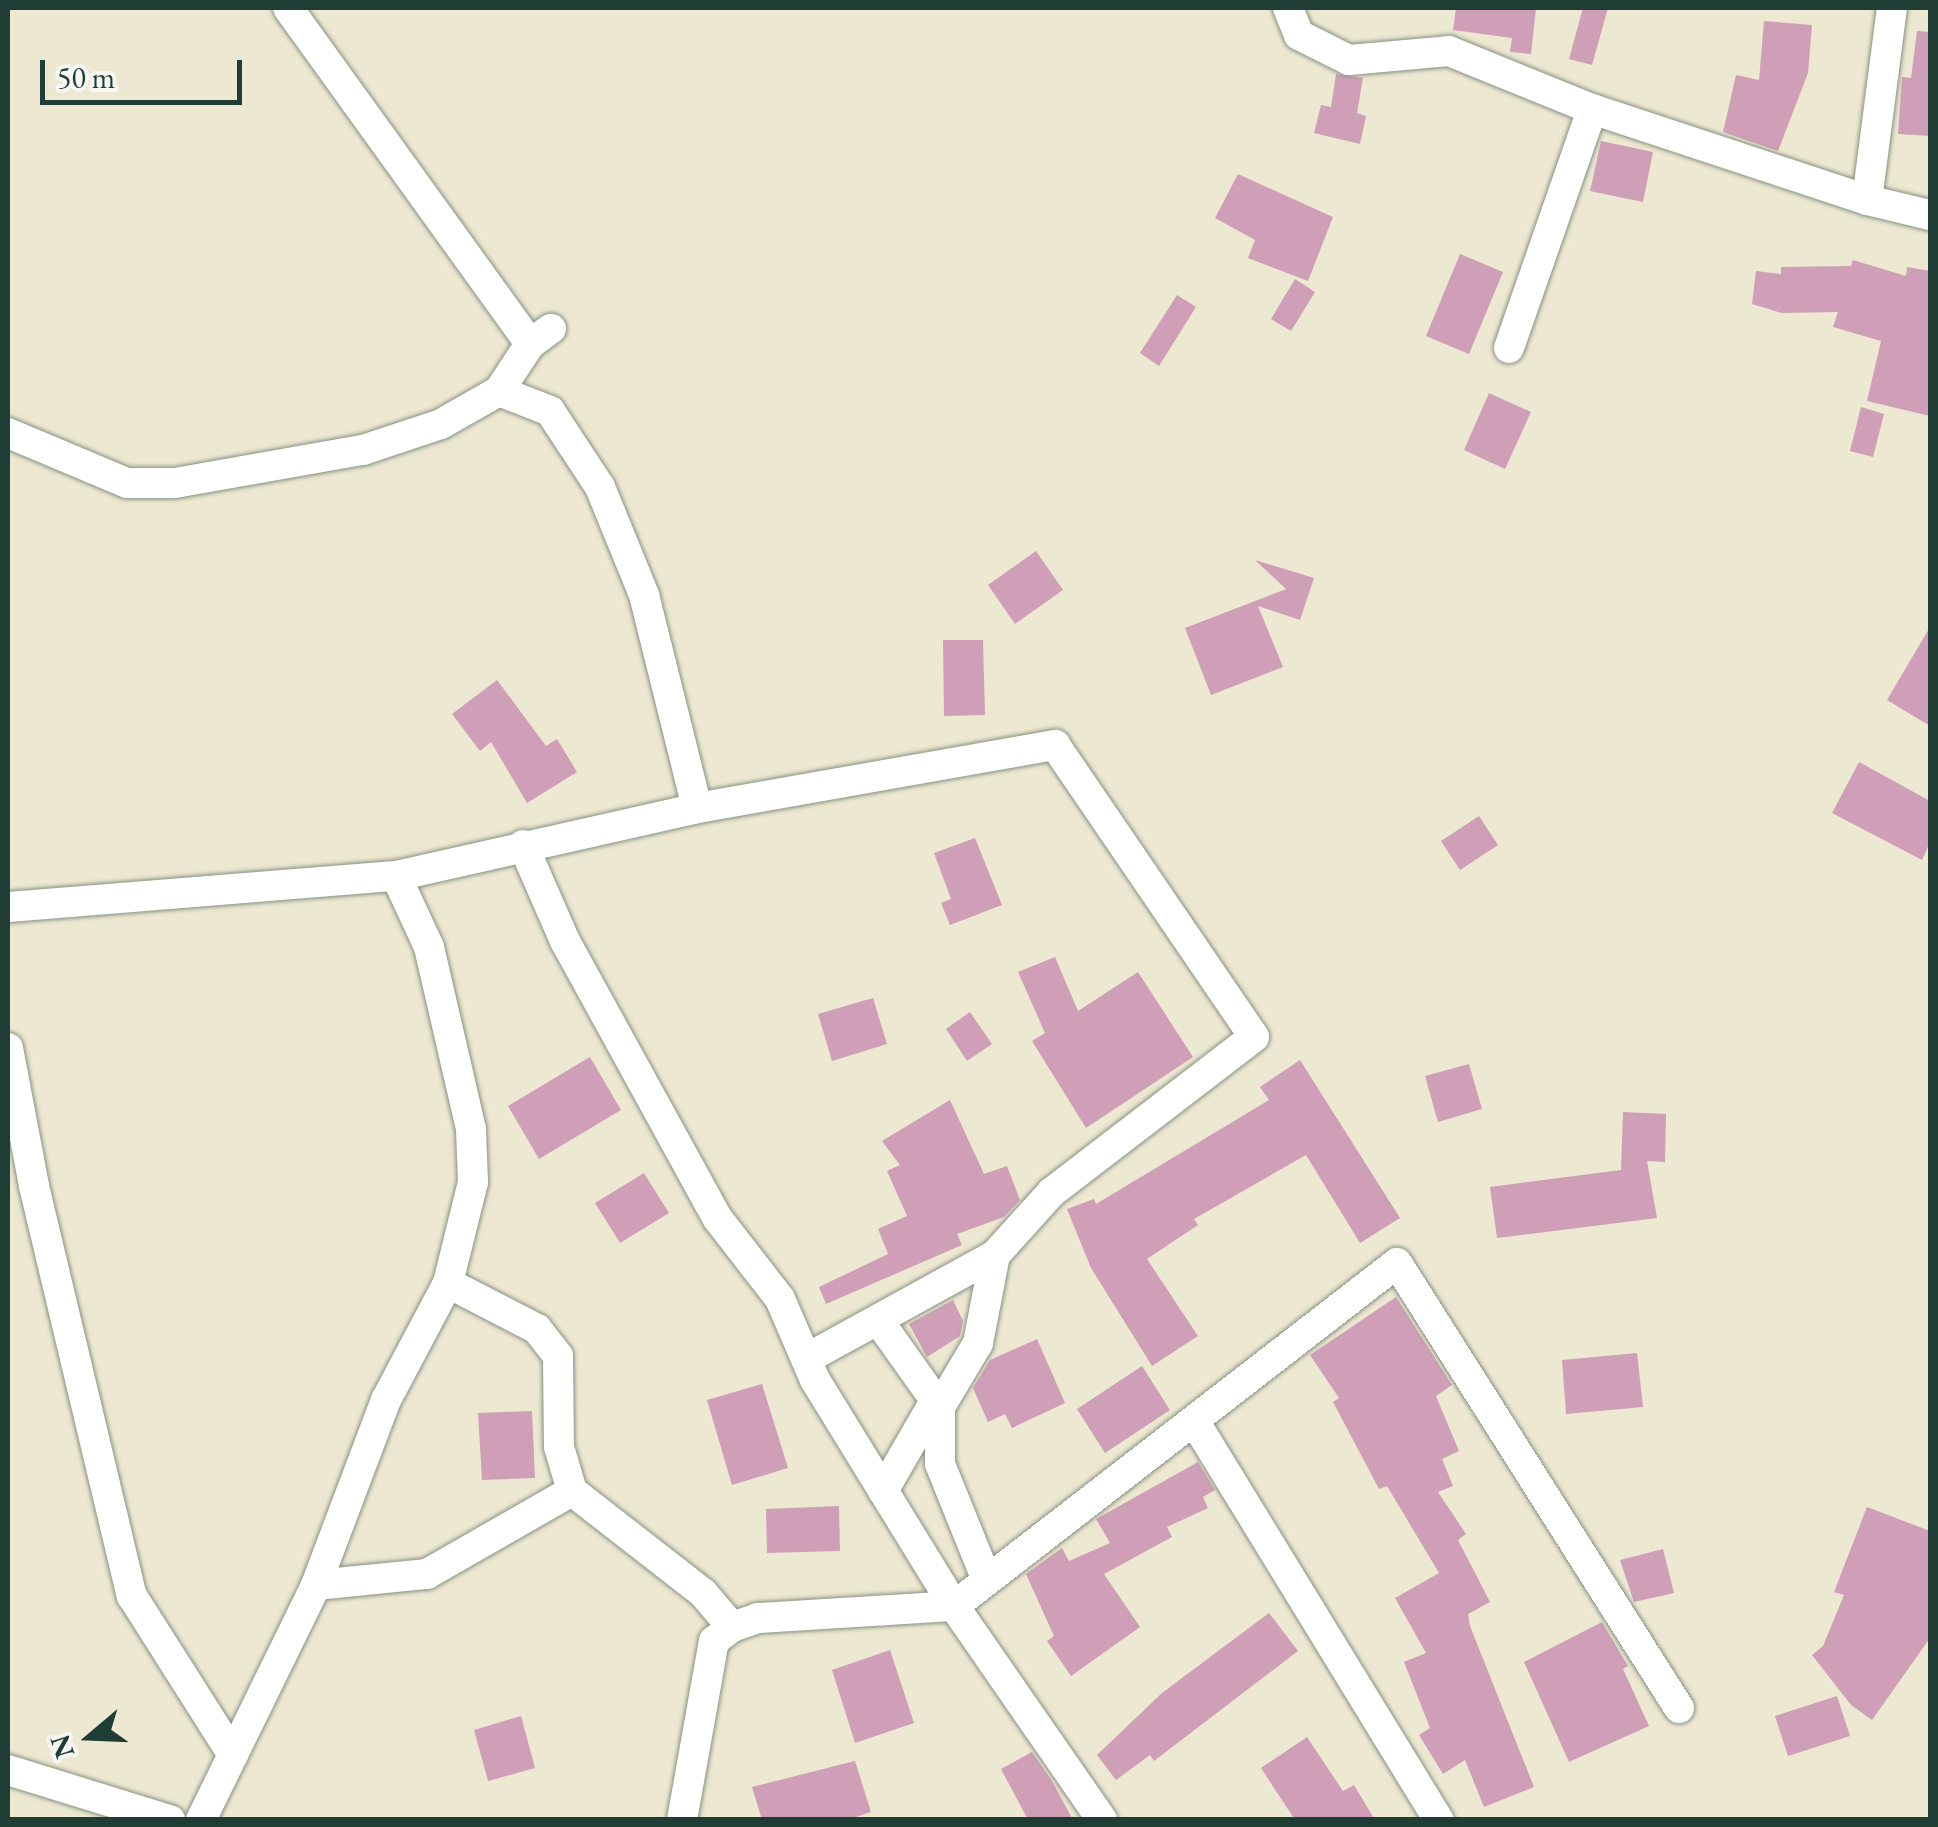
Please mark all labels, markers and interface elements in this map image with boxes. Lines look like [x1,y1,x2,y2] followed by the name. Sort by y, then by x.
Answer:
[45,40,248,102] scale bar
[57,58,115,97] text: 50 m
[40,1687,140,1787] north arrow
[41,1730,82,1763] text: N

